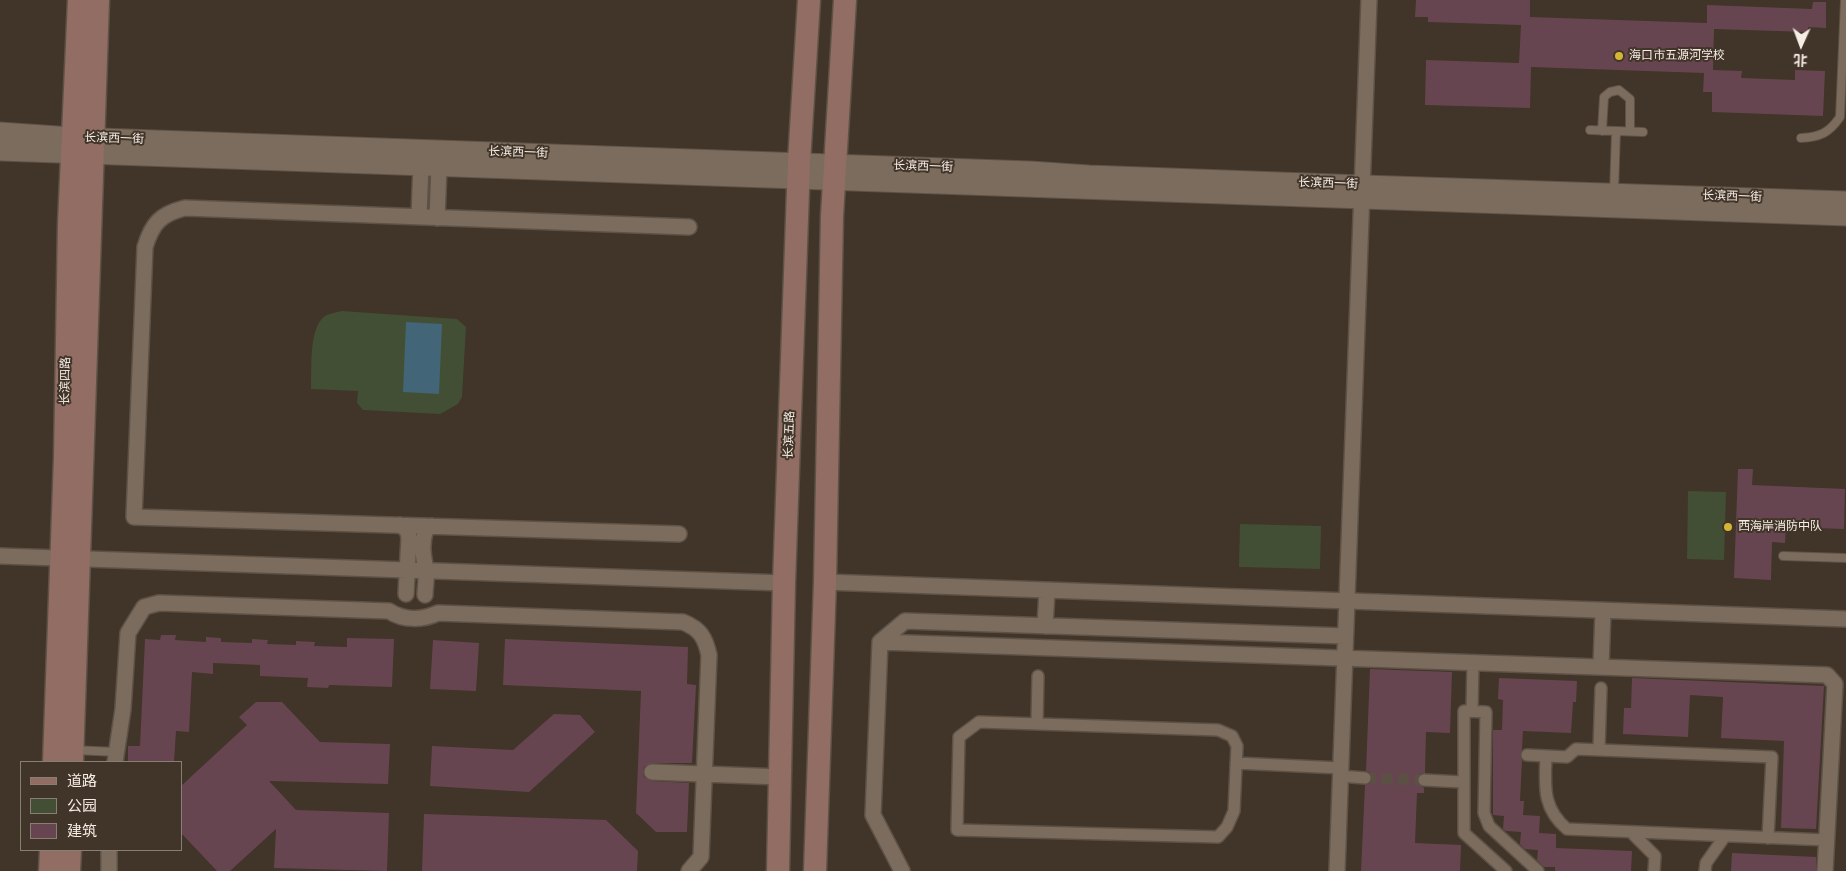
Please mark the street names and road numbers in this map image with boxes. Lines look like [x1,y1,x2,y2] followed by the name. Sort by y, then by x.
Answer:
[84,131,144,147] street label: 长滨西一街
[488,145,548,161] street label: 长滨西一街
[893,159,953,175] street label: 长滨西一街
[1298,176,1358,192] street label: 长滨西一街
[1702,189,1762,205] street label: 长滨西一街
[58,357,74,405] street label: 长滨四路
[782,411,798,459] street label: 长滨五路

